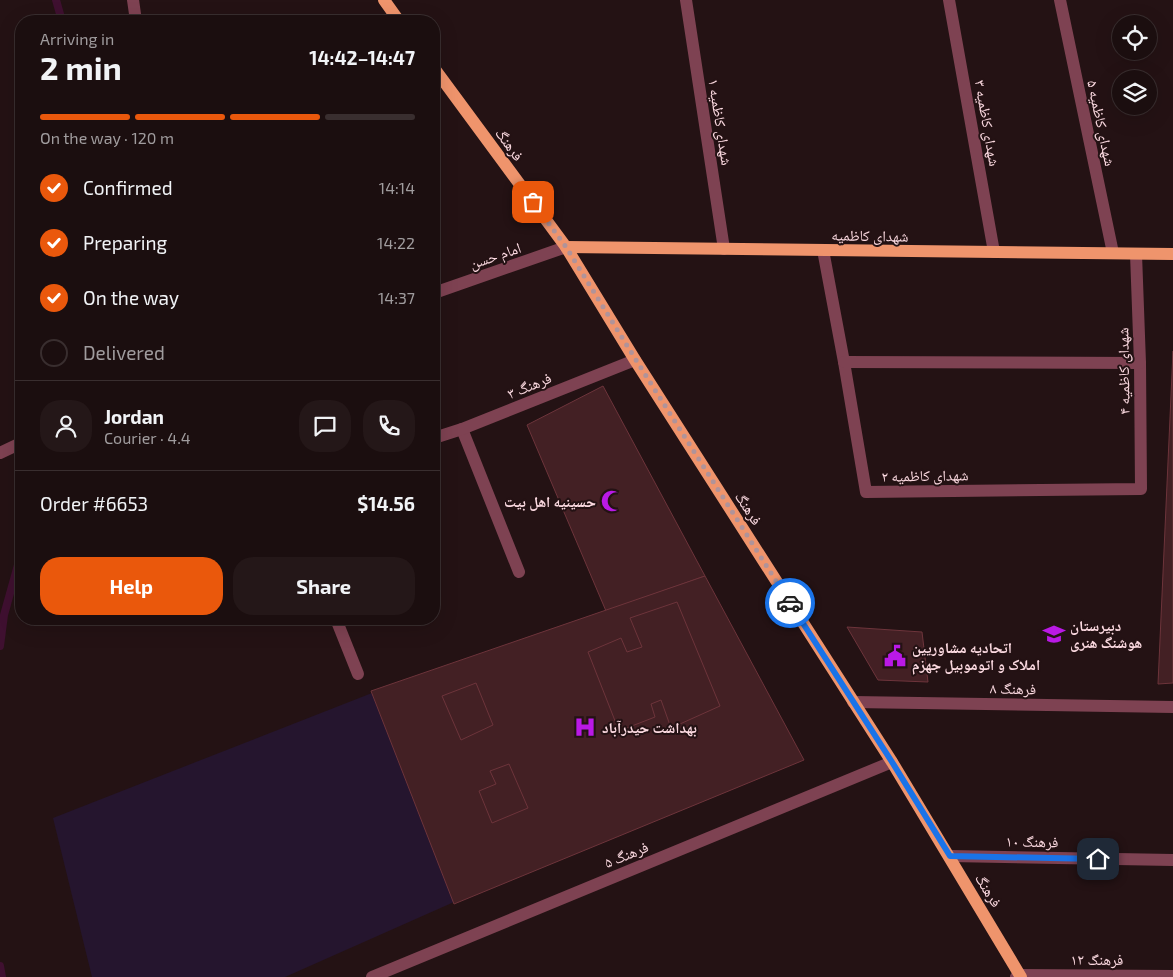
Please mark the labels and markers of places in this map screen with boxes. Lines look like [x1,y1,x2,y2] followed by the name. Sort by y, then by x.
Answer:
[512,181,554,223] pin
[599,488,625,514] mosque icon: حسینیه اهل بیت
[504,492,596,511] place label: حسینیه اهل بیت
[1070,616,1142,652] place label: دبیرستان هوشنگ هنری
[1041,621,1067,647] school or university icon: دبیرستان هوشنگ هنری
[912,638,1040,675] place label: اتحادیه مشاوریین املاک و اتوموبیل جهزم
[882,643,908,669] public building icon: اتحادیه مشاوریین املاک و اتوموبیل جهزم
[572,714,598,740] hospital icon: بهداشت حیدرآباد
[602,718,697,737] place label: بهداشت حیدرآباد
[1077,838,1119,880] pin

